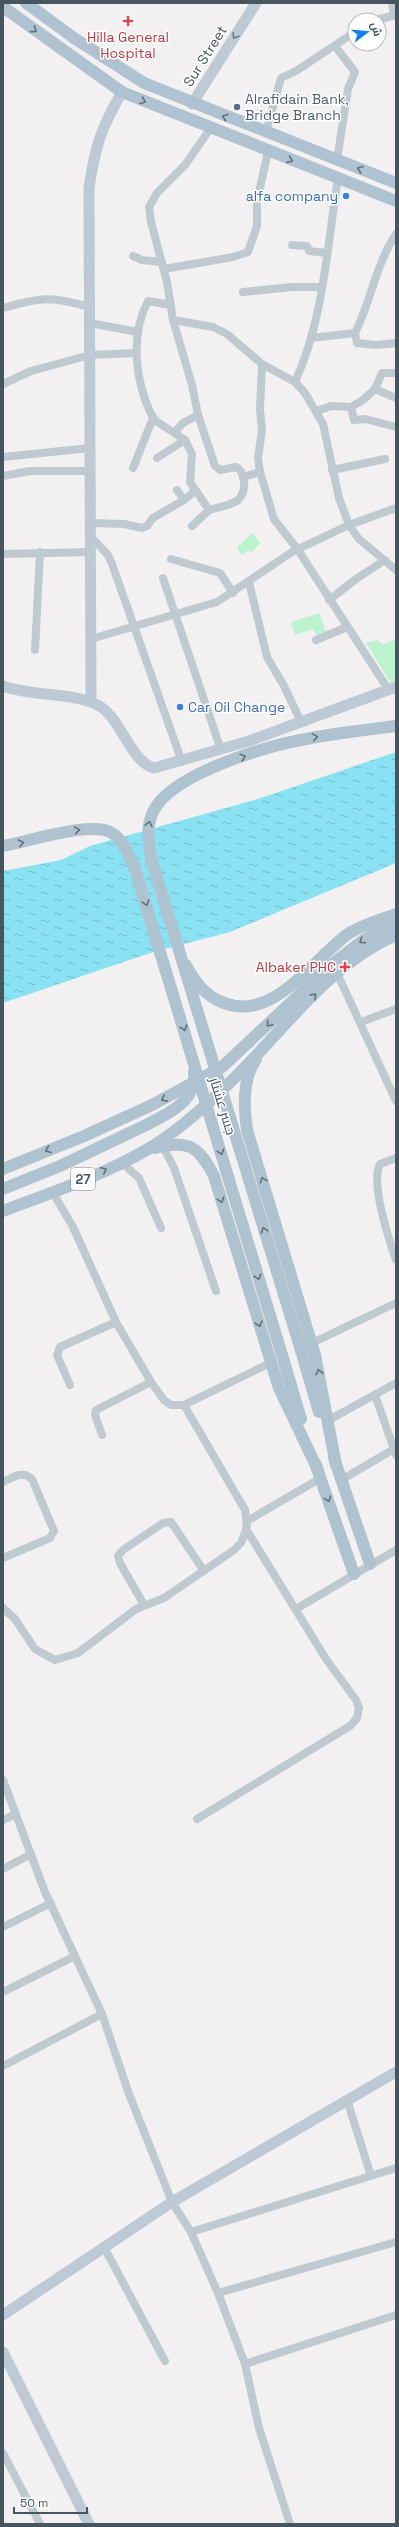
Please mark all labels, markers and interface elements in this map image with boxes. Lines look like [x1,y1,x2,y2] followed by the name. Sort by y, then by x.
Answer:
[347,12,387,52] north arrow
[122,15,134,27] marker: Hilla General Hospital
[368,21,385,38] text: ش
[179,22,231,90] street label: Sur Street
[30,25,37,32] one-way arrow
[87,28,169,62] place label: Hilla General Hospital
[233,32,240,39] one-way arrow
[245,90,349,124] place label: Alrafidain Bank, Bridge Branch
[139,96,146,104] one-way arrow
[232,102,242,112] marker: Alrafidain Bank, Bridge Branch
[222,113,229,121] one-way arrow
[286,155,293,163] one-way arrow
[356,165,363,173] one-way arrow
[246,187,338,205] place label: alfa company
[341,191,351,201] marker: alfa company
[188,698,285,716] place label: Car Oil Change
[175,702,185,712] marker: Car Oil Change
[312,733,318,742] one-way arrow
[240,753,247,762] one-way arrow
[144,820,153,827] one-way arrow
[74,826,81,835] one-way arrow
[18,839,24,847] one-way arrow
[141,900,149,907] one-way arrow
[359,937,366,944] one-way arrow
[256,958,336,976] place label: Albaker PHC
[339,961,351,973] marker: Albaker PHC
[309,994,316,1001] one-way arrow
[266,1019,274,1027] one-way arrow
[179,1024,188,1031] one-way arrow
[205,1074,240,1137] street label: جسر عشتار
[161,1094,168,1101] one-way arrow
[44,1146,51,1154] one-way arrow
[216,1148,225,1155] one-way arrow
[100,1167,107,1175] one-way arrow
[71,1168,95,1190] road number: 27
[259,1177,268,1184] one-way arrow
[217,1196,225,1203] one-way arrow
[260,1226,269,1233] one-way arrow
[253,1273,262,1280] one-way arrow
[254,1320,263,1327] one-way arrow
[315,1369,323,1375] one-way arrow
[323,1495,332,1502] one-way arrow
[14,2489,87,2515] scale bar
[20,2495,48,2511] text: 50 m

